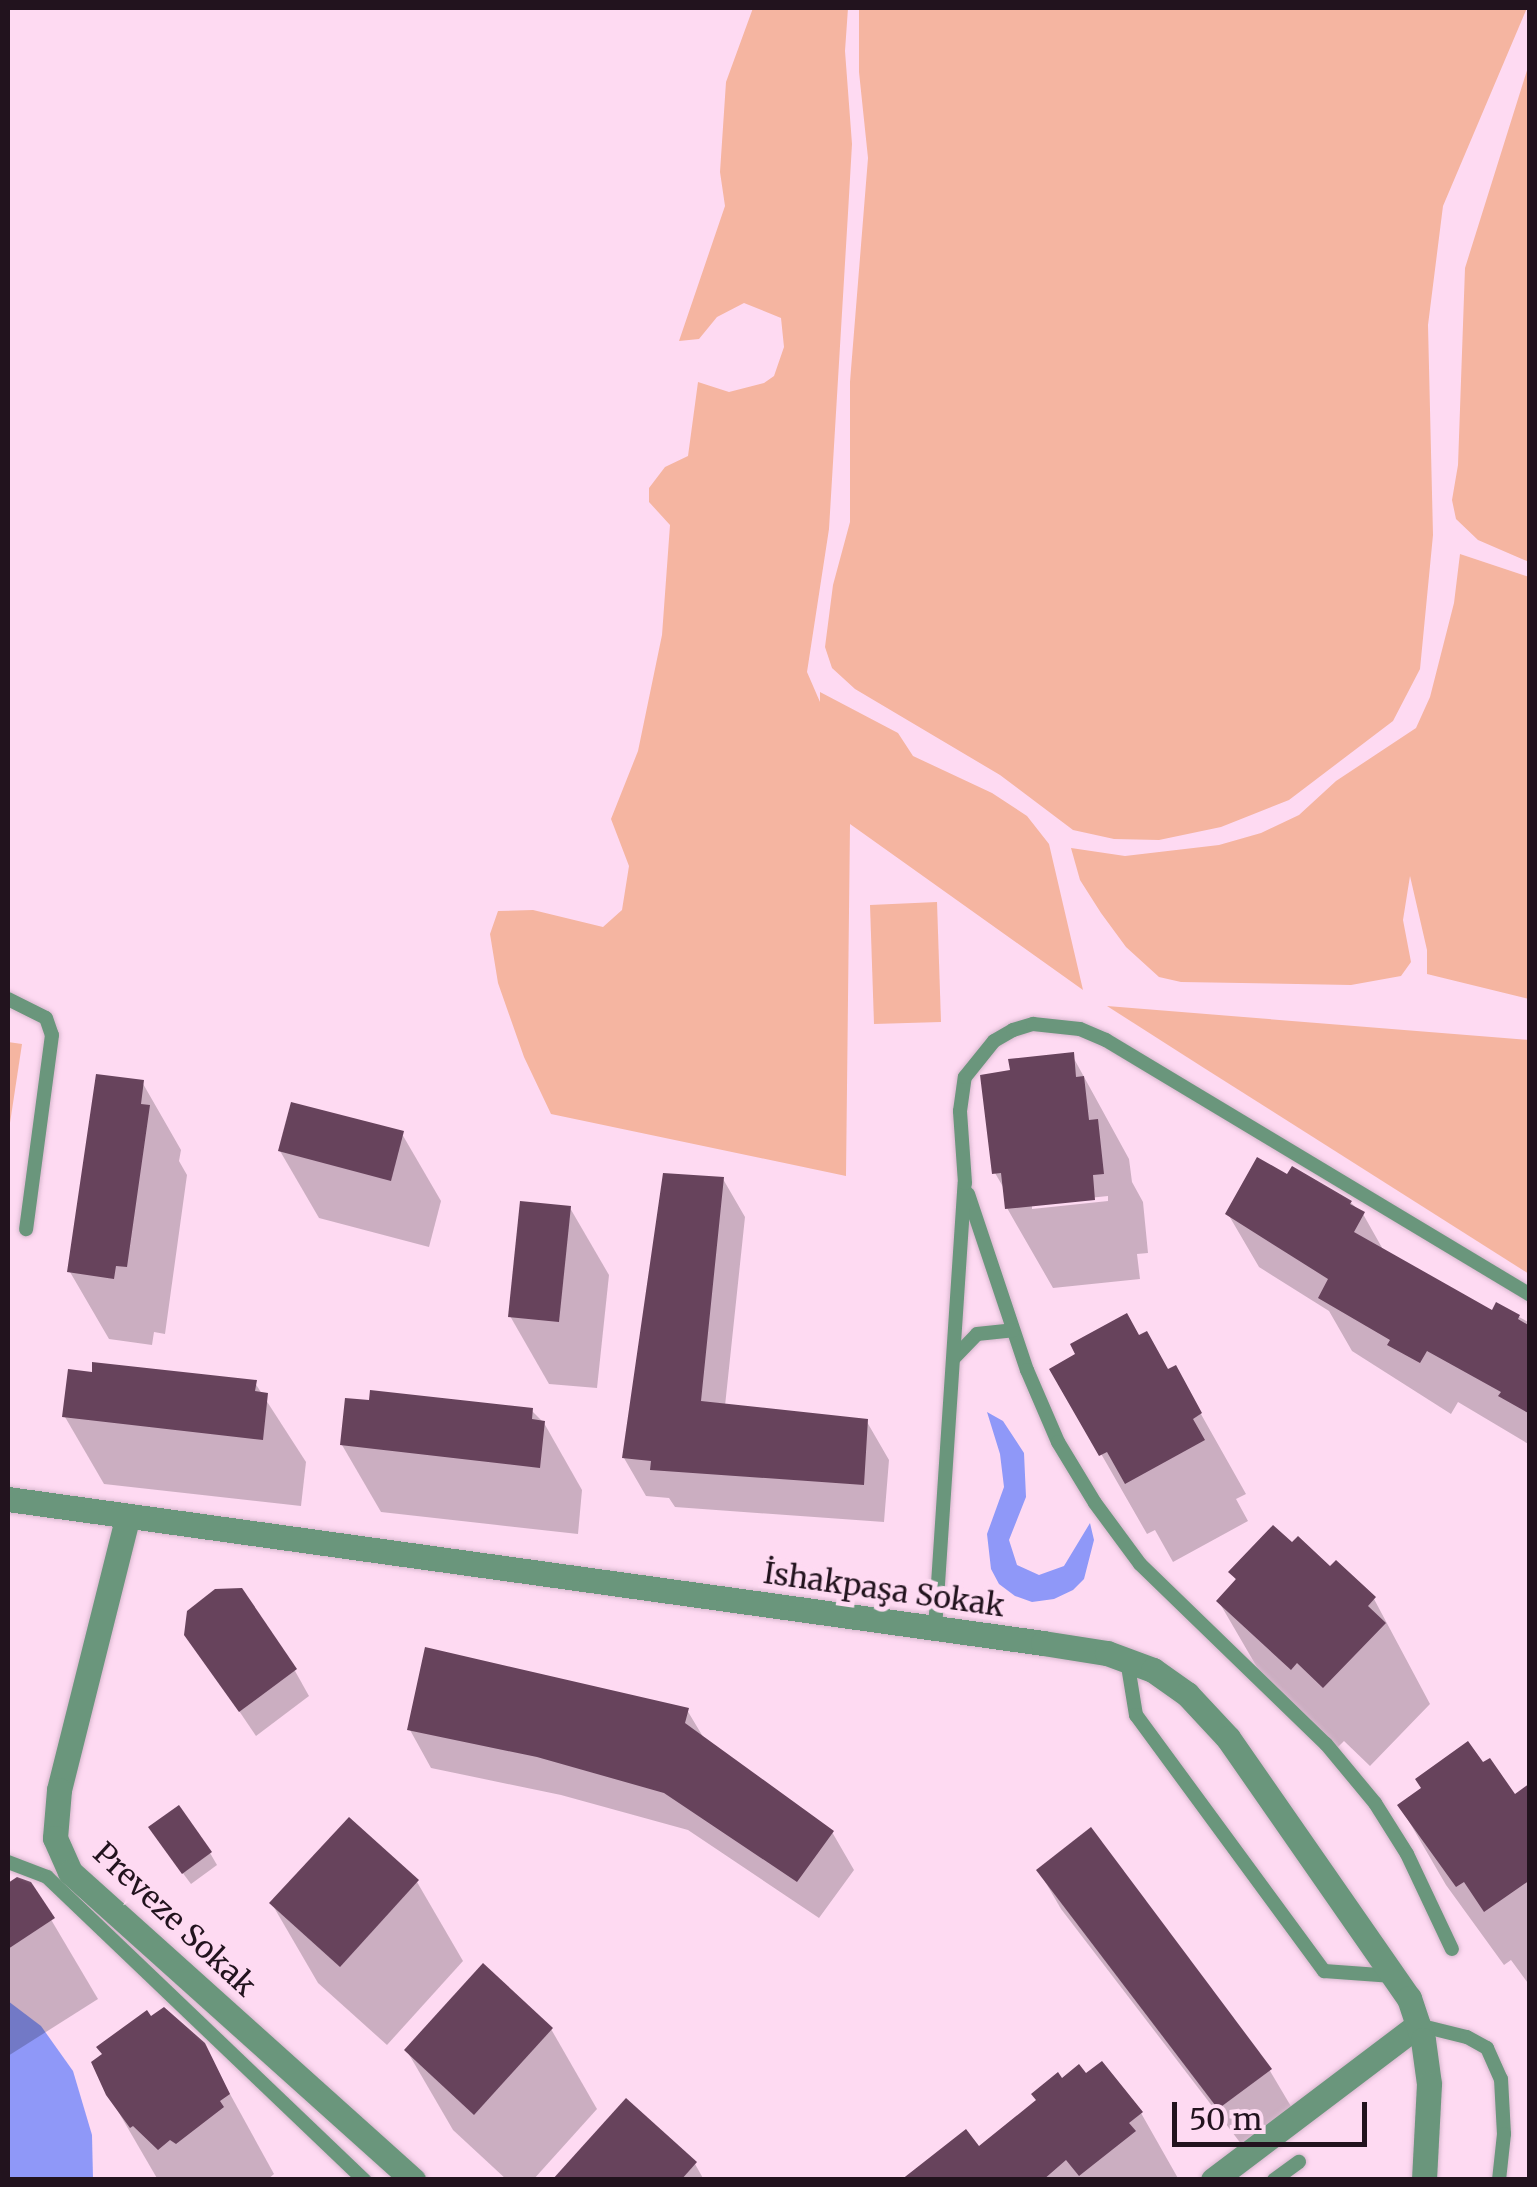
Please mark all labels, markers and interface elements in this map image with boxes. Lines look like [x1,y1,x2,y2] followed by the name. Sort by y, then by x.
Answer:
[761,1554,1007,1624] street label: İshakpaşa Sokak
[86,1835,264,2003] street label: Preveze Sokak
[1177,2082,1372,2144] scale bar
[1189,2100,1262,2138] text: 50 m

